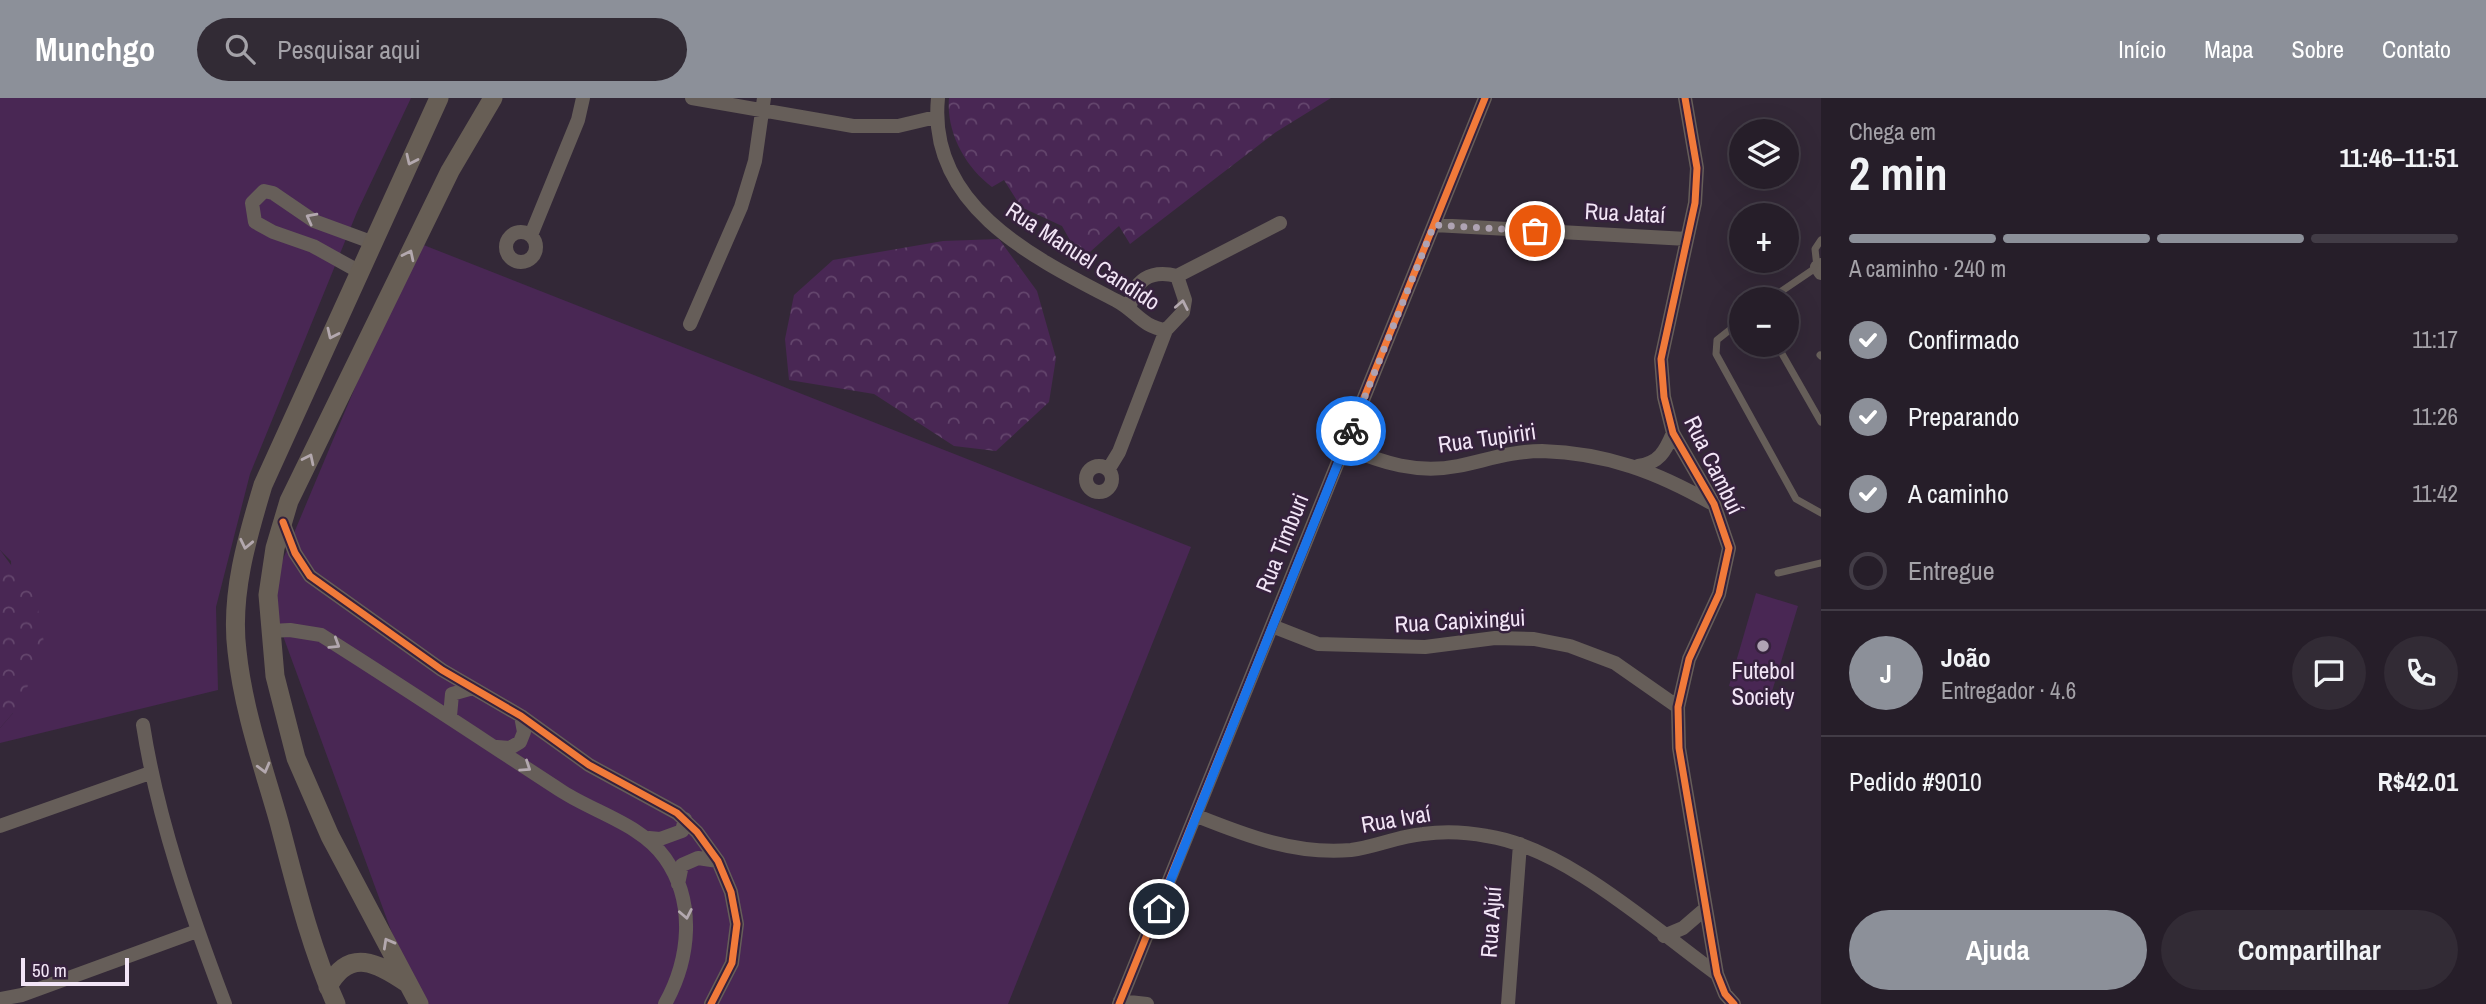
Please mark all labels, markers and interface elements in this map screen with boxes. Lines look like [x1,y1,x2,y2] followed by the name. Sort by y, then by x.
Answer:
[197,18,687,81] search box
[35,27,155,71] text: Munchgo
[221,30,259,68] icon: search
[277,32,421,67] text: Pesquisar aqui
[2118,33,2166,65] text: Início
[2204,33,2254,65] text: Mapa
[2292,33,2344,65] text: Sobre
[2382,33,2451,65] text: Contato
[1849,116,1936,147] text: Chega em
[1729,119,1799,357] map controls
[1729,119,1799,189] button: layers
[2339,140,2458,175] text: 11:46–11:51
[1849,142,1948,204] text: 2 min
[406,153,420,165] one-way arrow
[1000,194,1166,317] street label: Rua Manuel Candido
[1584,195,1667,230] street label: Rua Jataí
[1505,201,1565,261] pin
[1729,203,1799,273] button: +
[1516,212,1554,250] icon: bag
[305,213,318,227] one-way arrow
[401,250,415,262] one-way arrow
[1849,253,2006,284] text: A caminho · 240 m
[1729,287,1799,357] button: −
[1174,300,1189,311] one-way arrow
[1849,321,1887,359] icon: check
[1908,322,2019,357] text: Confirmado
[2412,324,2458,355] text: 11:17
[326,327,340,339] one-way arrow
[1316,396,1386,466] courier
[1849,398,1887,436] icon: check
[1908,399,2019,434] text: Preparando
[2412,401,2458,432] text: 11:26
[1677,410,1752,520] street label: Rua Cambuí
[1332,412,1370,450] icon: bike
[1436,415,1538,460] street label: Rua Tupiriri
[300,454,314,466] one-way arrow
[1849,475,1887,513] icon: check
[1908,476,2009,511] text: A caminho
[2412,478,2458,509] text: 11:42
[1248,489,1315,597] street label: Rua Timburi
[240,538,255,550] one-way arrow
[1908,553,1995,588] text: Entregue
[1394,602,1526,639] street label: Rua Capixingui
[327,636,340,648] one-way arrow
[2292,636,2366,710] button: chat
[2384,636,2458,710] button: phone
[1755,638,1771,654] marker: Futebol Society
[1941,640,1991,675] text: João
[1732,655,1795,712] place label: Futebol Society
[1880,656,1892,691] text: J
[1941,675,2076,706] text: Entregador · 4.6
[519,759,532,772] one-way arrow
[255,762,270,774] one-way arrow
[1849,764,1982,799] text: Pedido #9010
[2377,764,2458,799] text: R$42.01
[1359,797,1434,840] street label: Rua Ivaí
[1129,879,1189,939] pin
[1473,885,1509,959] street label: Rua Ajuí
[1140,890,1178,928] icon: home
[678,908,693,920] one-way arrow
[1849,910,2147,990] button: Ajuda
[2161,910,2458,990] button: Compartilhar
[383,938,396,951] one-way arrow
[21,955,130,987] scale bar
[32,957,67,983] text: 50 m

